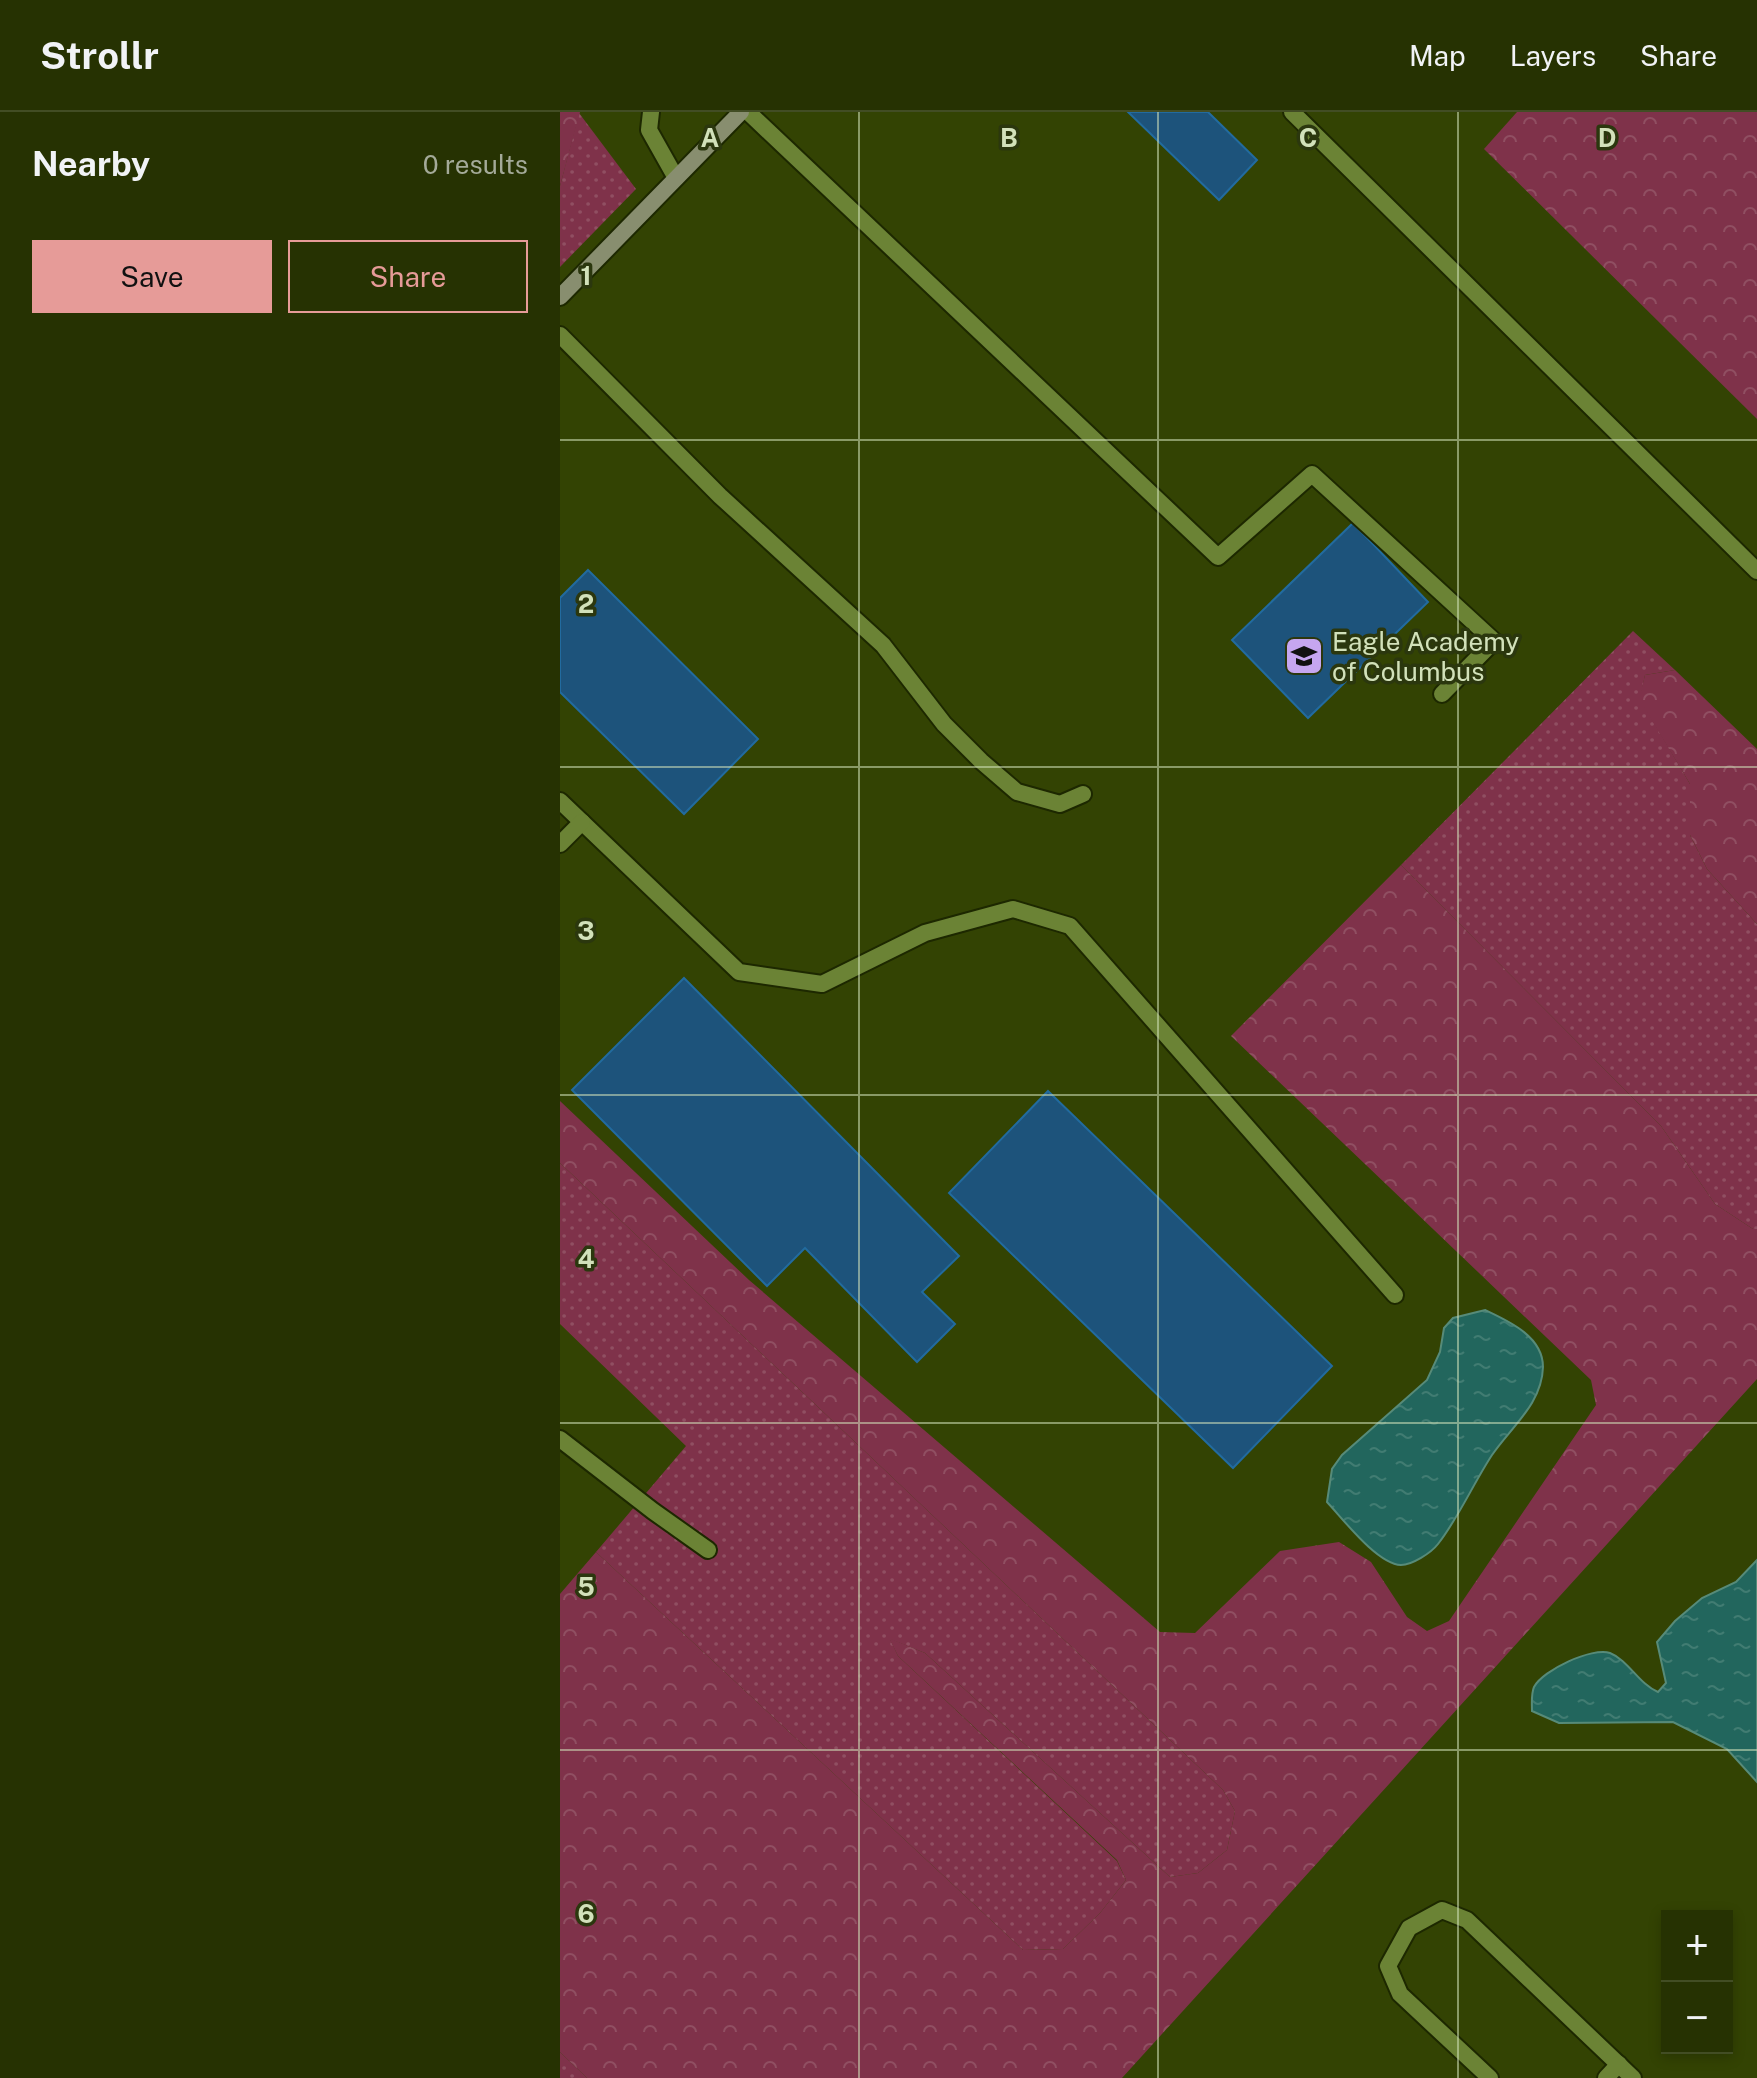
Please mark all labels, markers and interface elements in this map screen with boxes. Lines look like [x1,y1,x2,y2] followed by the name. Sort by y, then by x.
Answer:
[40,33,159,78] text: Strollr
[1409,39,1466,72] text: Map
[1510,39,1596,72] text: Layers
[1640,39,1717,72] text: Share
[701,122,720,153] text: A
[1000,122,1018,153] text: B
[1299,122,1317,153] text: C
[1598,122,1616,153] text: D
[32,144,150,184] text: Nearby
[423,149,528,180] text: 0 results
[32,240,272,313] button: Save
[288,240,528,313] button: Share
[580,260,592,291] text: 1
[578,588,594,619] text: 2
[1332,626,1519,687] place label: Eagle Academy of Columbus
[1283,635,1325,677] school or university icon: Eagle Academy of Columbus
[577,915,595,946] text: 3
[577,1243,595,1274] text: 4
[577,1571,595,1602] text: 5
[577,1898,595,1929] text: 6
[1661,1910,1733,2054] map controls
[1661,1910,1733,1982] button: +
[1661,1982,1733,2054] button: −

